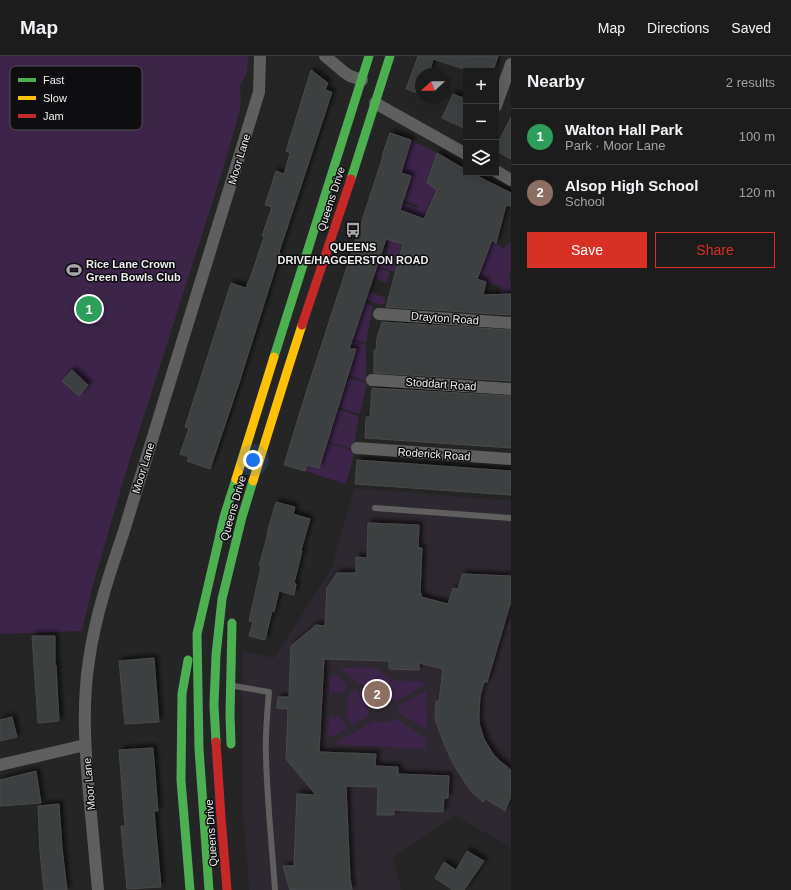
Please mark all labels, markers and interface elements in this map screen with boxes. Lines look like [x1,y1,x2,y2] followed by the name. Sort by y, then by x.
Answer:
[20,17,58,38] text: Map
[598,20,625,36] text: Map
[647,20,709,36] text: Directions
[731,20,771,36] text: Saved
[10,66,142,130] legend
[415,68,451,104] north arrow
[463,68,499,176] map controls
[463,68,499,104] button: +
[527,72,585,91] text: Nearby
[43,74,64,86] text: Fast
[726,75,775,90] text: 2 results
[43,92,67,104] text: Slow
[463,104,499,140] button: −
[43,110,64,122] text: Jam
[565,121,683,138] text: Walton Hall Park
[536,129,544,144] text: 1
[739,129,775,144] text: 100 m
[226,132,252,186] street label: Moor Lane
[565,138,665,153] text: Park · Moor Lane
[463,140,499,176] button: layers
[315,165,347,233] street label: Queens Drive
[565,177,698,194] text: Alsop High School
[536,185,544,200] text: 2
[739,185,775,200] text: 120 m
[565,194,605,209] text: School
[344,221,362,239] bus stop icon: QUEENS DRIVE/HAGGERSTON ROAD
[527,232,647,268] button: Save
[655,232,775,268] button: Share
[278,241,428,266] place label: QUEENS DRIVE/HAGGERSTON ROAD
[86,258,181,283] place label: Rice Lane Crown Green Bowls Club
[65,261,83,279] sports icon: Rice Lane Crown Green Bowls Club
[76,294,102,324] pin: 1
[411,310,479,326] street label: Drayton Road
[405,376,477,392] street label: Stoddart Road
[130,441,156,495] street label: Moor Lane
[397,445,471,463] street label: Roderick Road
[243,450,263,470] your location
[218,474,248,542] street label: Queens Drive
[364,679,390,709] pin: 2
[81,757,97,811] street label: Moor Lane
[203,799,219,867] street label: Queens Drive

